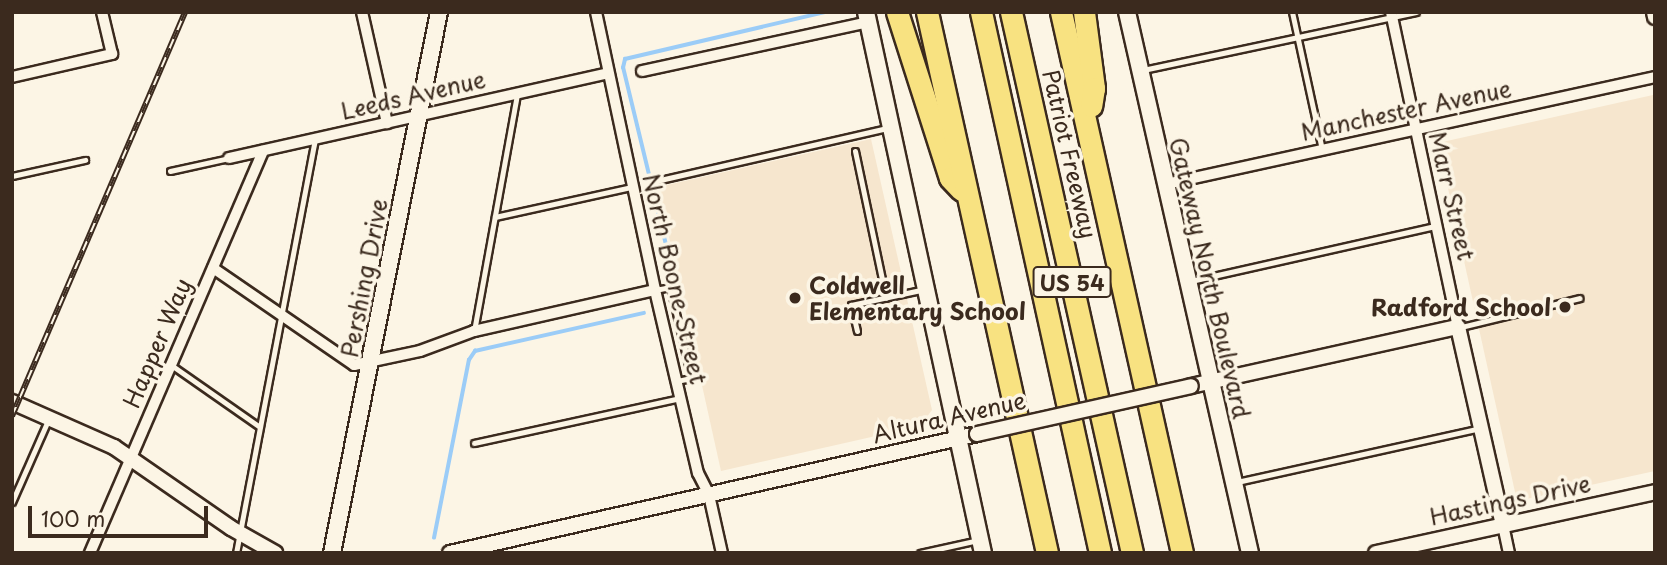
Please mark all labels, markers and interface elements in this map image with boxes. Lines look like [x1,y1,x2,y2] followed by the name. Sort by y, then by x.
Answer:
[338,65,488,125] street label: Leeds Avenue
[1037,66,1103,242] street label: Patriot Freeway
[1298,74,1514,146] street label: Manchester Avenue
[1424,128,1480,264] street label: Marr Street
[1164,135,1256,421] street label: Gateway North Boulevard
[637,171,713,387] street label: North Boone Street
[335,197,393,359] street label: Pershing Drive
[1032,264,1112,300] road number: US 54
[809,271,1026,325] place label: Coldwell Elementary School
[117,273,197,413] street label: Happer Way
[787,290,803,306] marker: Coldwell Elementary School
[1371,293,1551,321] place label: Radford School
[1557,299,1573,315] marker: Radford School
[869,386,1029,448] street label: Altura Avenue
[1427,469,1593,531] street label: Hastings Drive
[32,491,212,536] scale bar
[41,502,105,534] text: 100 m

